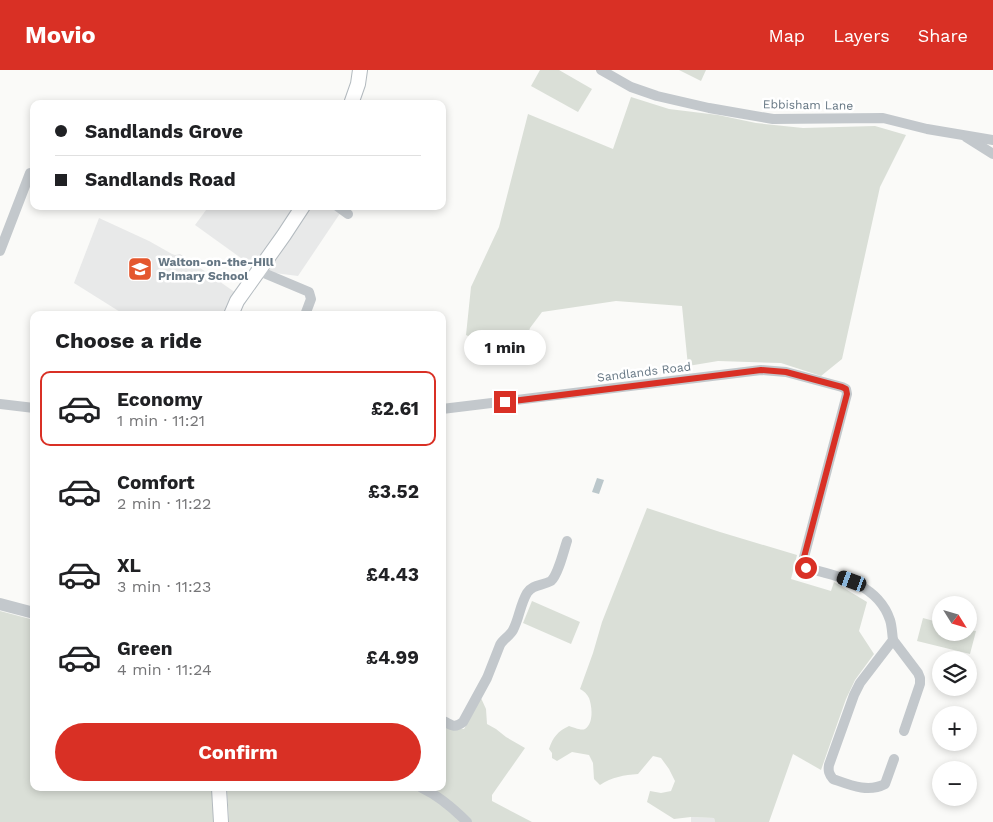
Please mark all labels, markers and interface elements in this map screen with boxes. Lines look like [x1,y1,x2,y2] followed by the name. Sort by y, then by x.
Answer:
[25,21,96,49] text: Movio
[768,25,805,46] text: Map
[833,25,890,46] text: Layers
[918,25,968,46] text: Share
[763,97,853,113] street label: Ebbisham Lane
[85,120,243,143] text: Sandlands Grove
[85,168,236,191] text: Sandlands Road
[158,255,274,283] place label: Walton-on-the-Hill Primary School
[127,256,153,282] school or university icon: Walton-on-the-Hill Primary School
[55,328,202,353] text: Choose a ride
[464,330,546,364] callout: 1 min
[484,338,526,357] text: 1 min
[596,359,692,385] street label: Sandlands Road
[57,386,102,431] icon: car
[117,388,202,411] text: Economy
[494,391,516,413] route end
[371,397,419,420] text: £2.61
[117,411,205,430] text: 1 min · 11:21
[57,469,102,514] icon: car
[117,471,195,494] text: Comfort
[368,480,419,503] text: £3.52
[117,494,211,513] text: 2 min · 11:22
[57,552,102,597] icon: car
[117,554,141,577] text: XL
[795,557,817,579] route start
[366,563,419,586] text: £4.43
[835,569,868,593] car
[117,577,211,596] text: 3 min · 11:23
[932,596,978,641] north arrow
[932,596,977,806] map controls
[57,635,102,680] icon: car
[117,637,173,660] text: Green
[366,646,419,669] text: £4.99
[932,651,977,696] button: layers
[117,660,212,679] text: 4 min · 11:24
[932,706,977,751] button: +
[55,723,421,781] button: Confirm
[932,761,977,806] button: −

